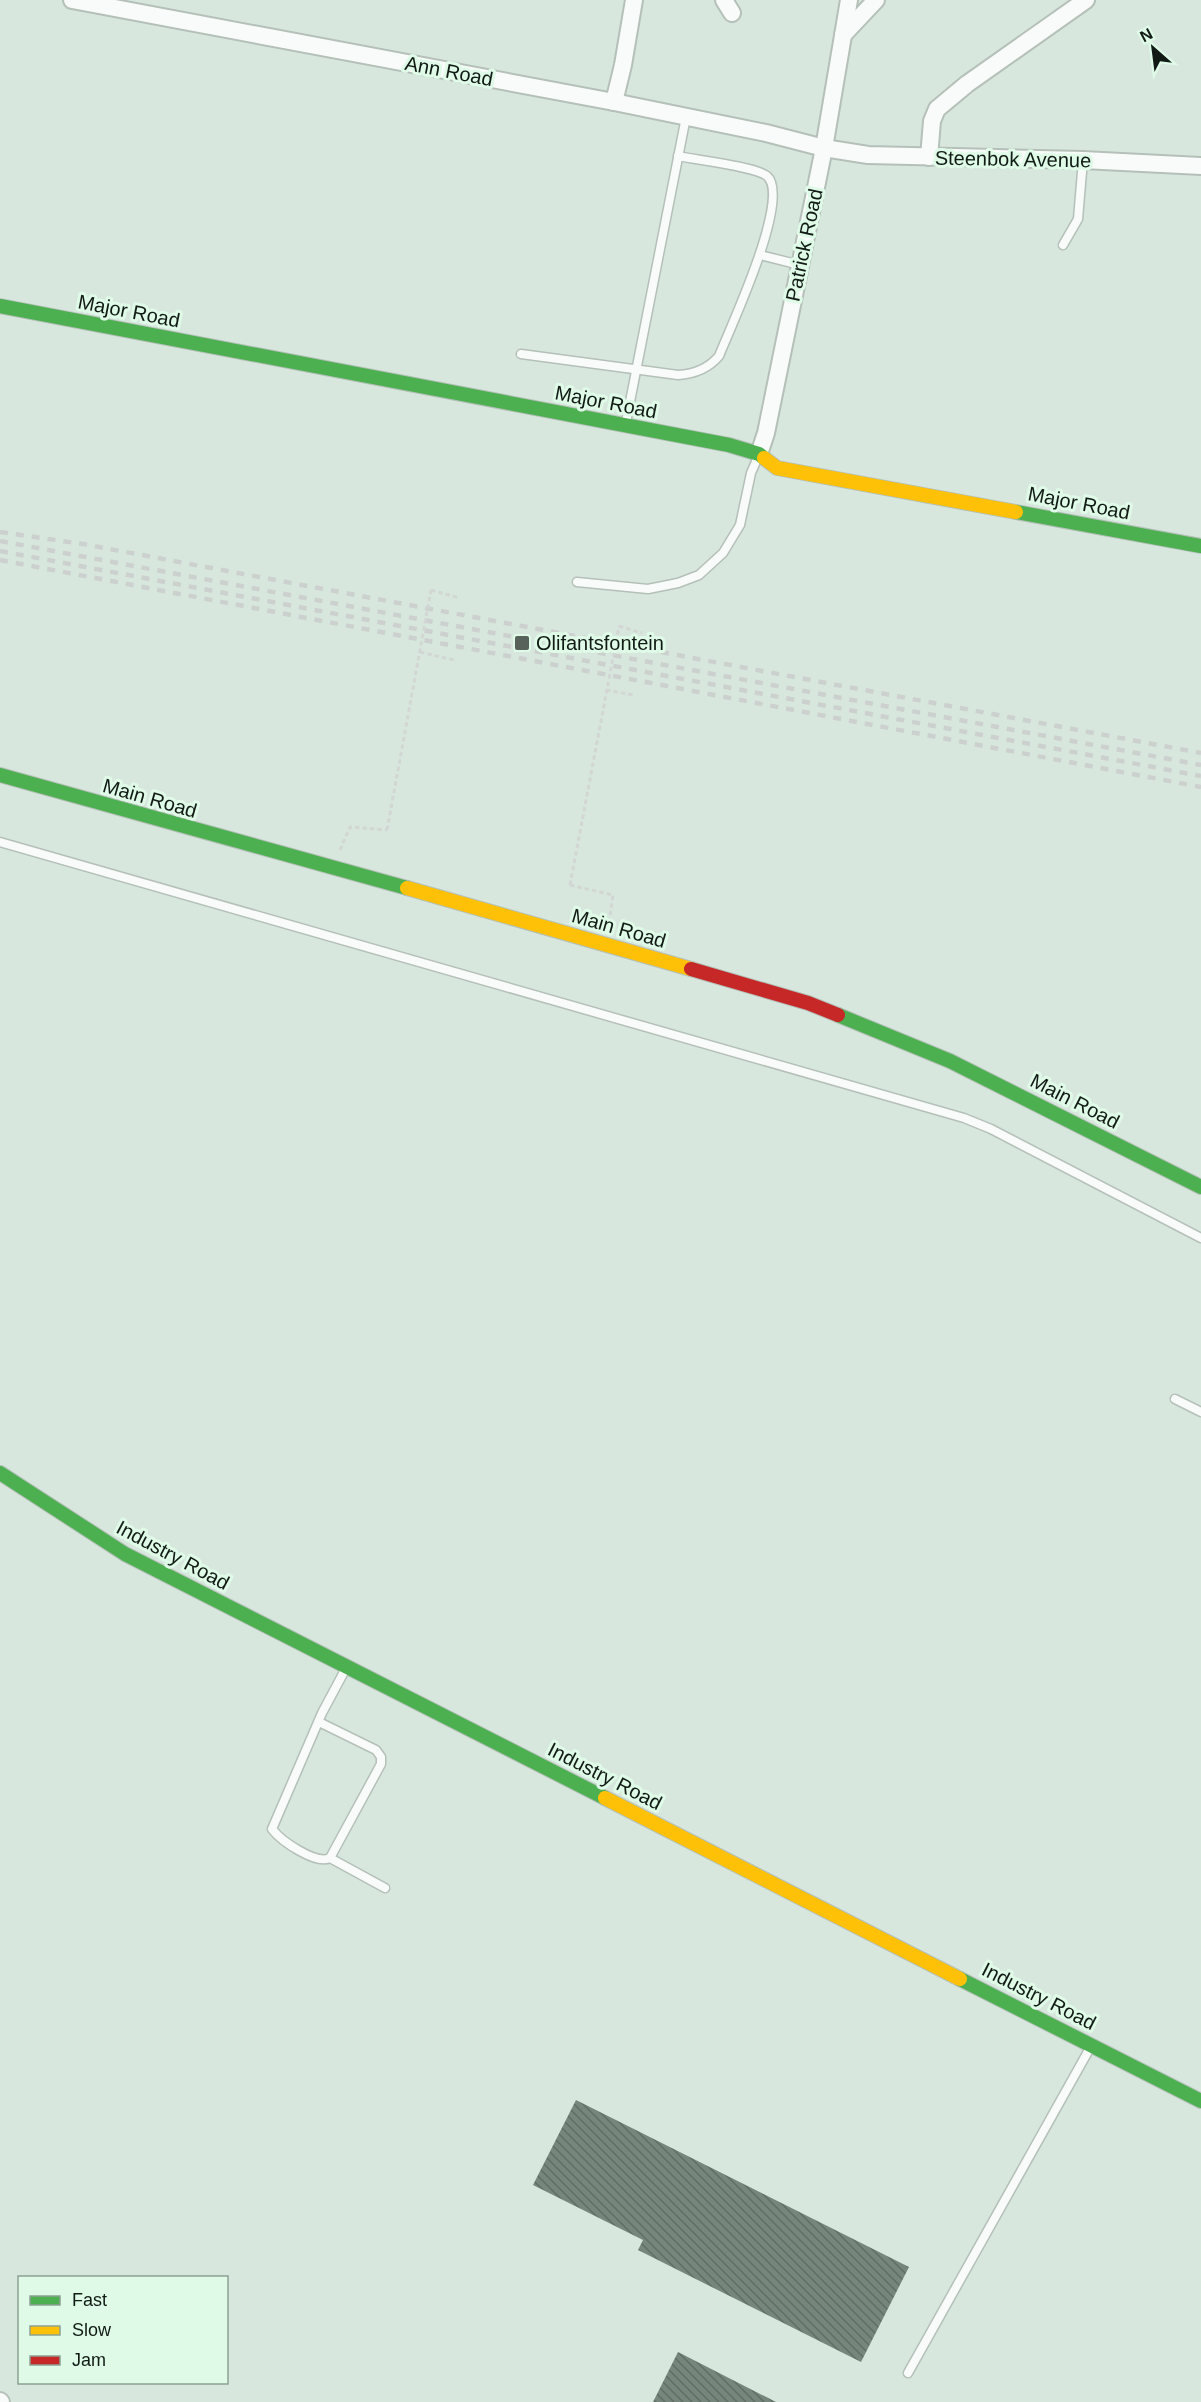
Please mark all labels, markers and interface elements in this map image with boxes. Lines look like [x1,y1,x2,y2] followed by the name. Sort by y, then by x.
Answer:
[1123,18,1183,78] north arrow
[1137,25,1155,45] text: N
[403,52,495,90] street label: Ann Road
[935,147,1091,171] street label: Steenbok Avenue
[781,187,827,303] street label: Patrick Road
[76,290,182,332] street label: Major Road
[553,381,659,423] street label: Major Road
[1026,482,1132,524] street label: Major Road
[536,632,664,654] place label: Olifantsfontein
[513,634,531,652] marker: Olifantsfontein
[100,774,200,822] street label: Main Road
[569,904,669,952] street label: Main Road
[1027,1069,1123,1133] street label: Main Road
[113,1516,233,1594] street label: Industry Road
[545,1738,665,1814] street label: Industry Road
[979,1958,1099,2034] street label: Industry Road
[18,2276,228,2384] legend
[72,2290,107,2310] text: Fast
[72,2320,112,2340] text: Slow
[72,2350,106,2370] text: Jam

